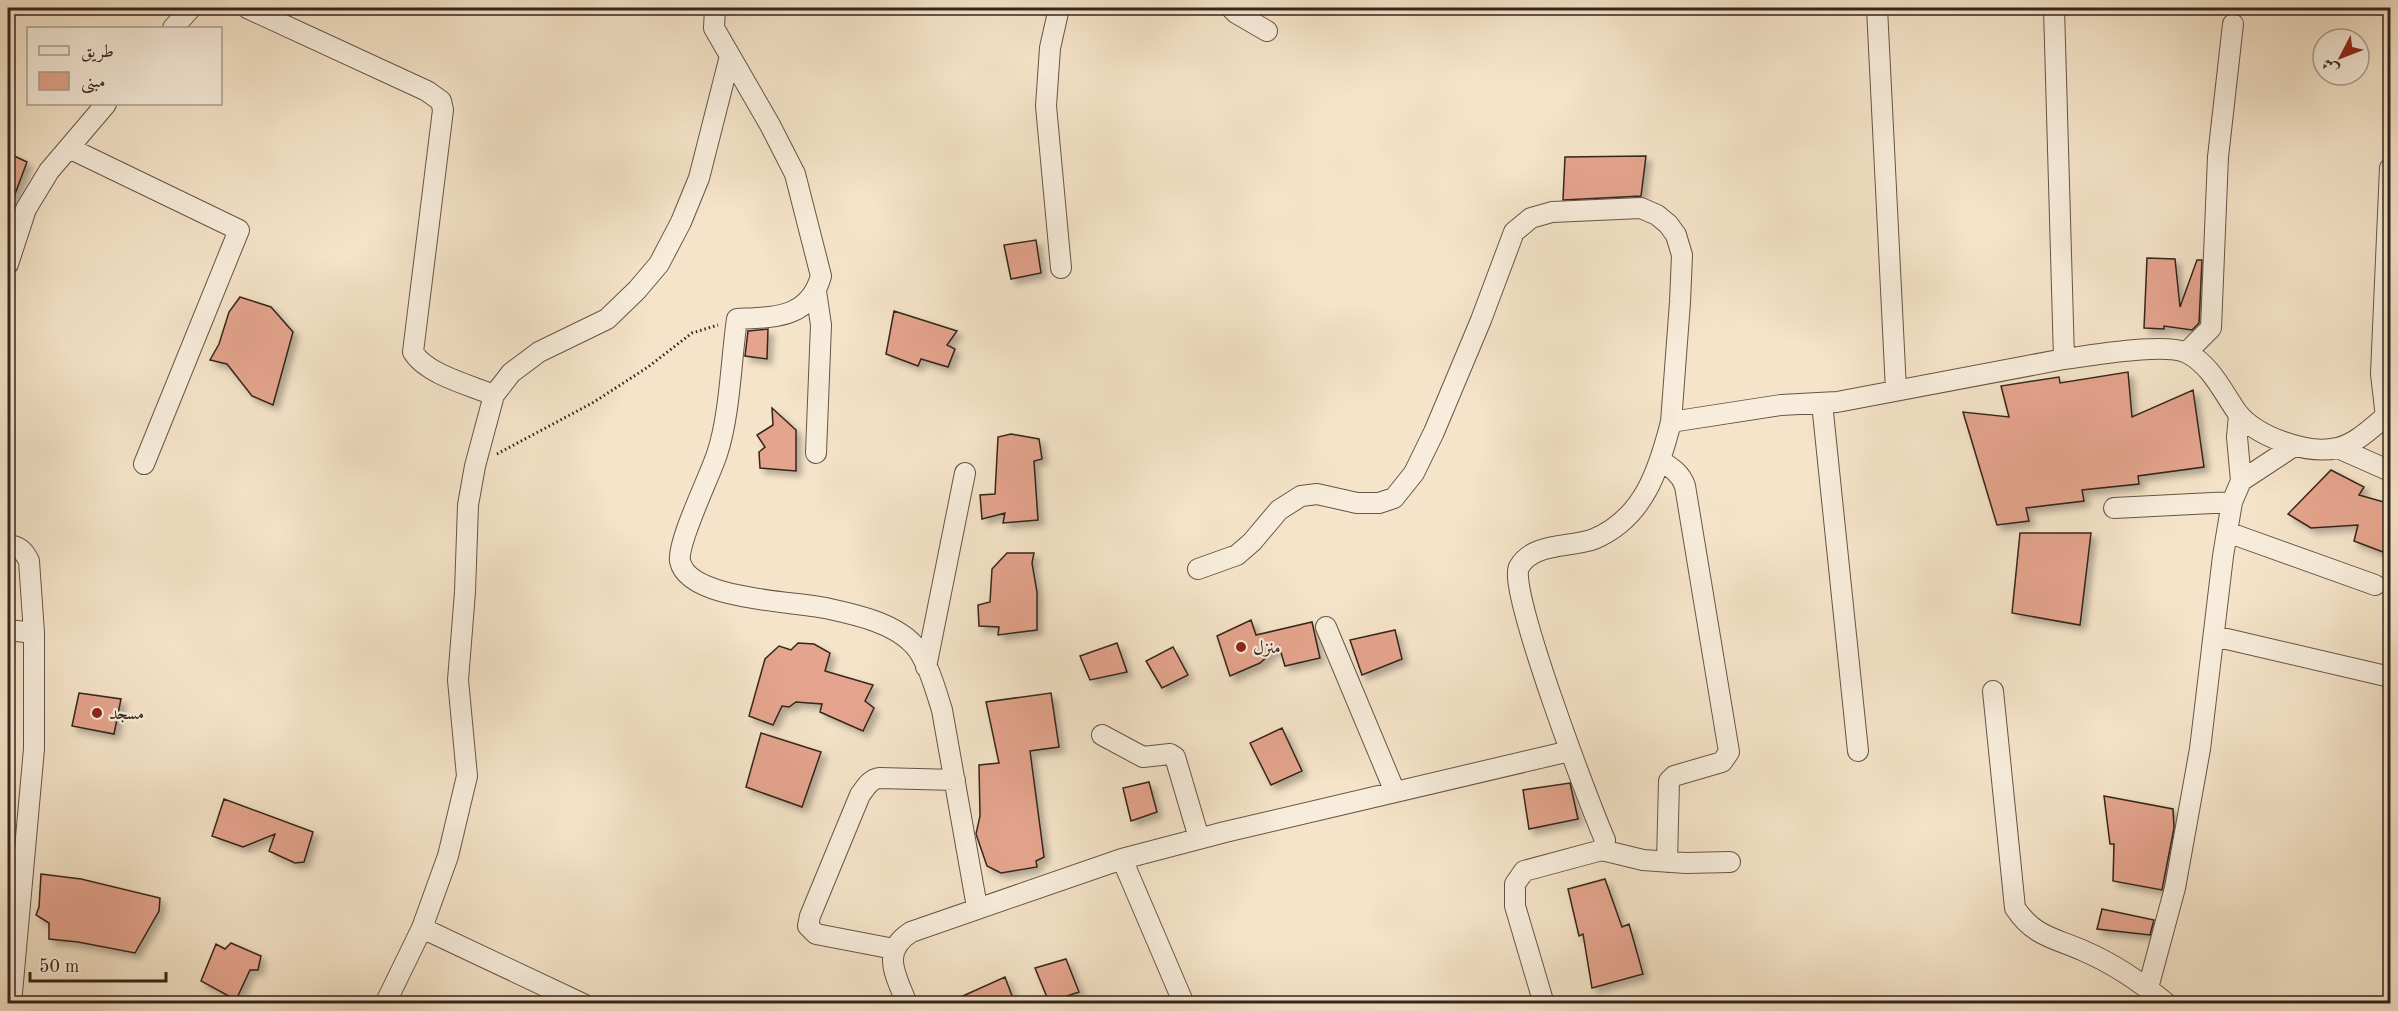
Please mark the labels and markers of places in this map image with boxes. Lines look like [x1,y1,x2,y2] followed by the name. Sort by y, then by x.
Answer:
[1253,639,1281,657] place label: منزل
[1234,640,1248,654] marker: منزل
[109,705,144,723] place label: مسجد
[90,706,104,720] marker: مسجد

